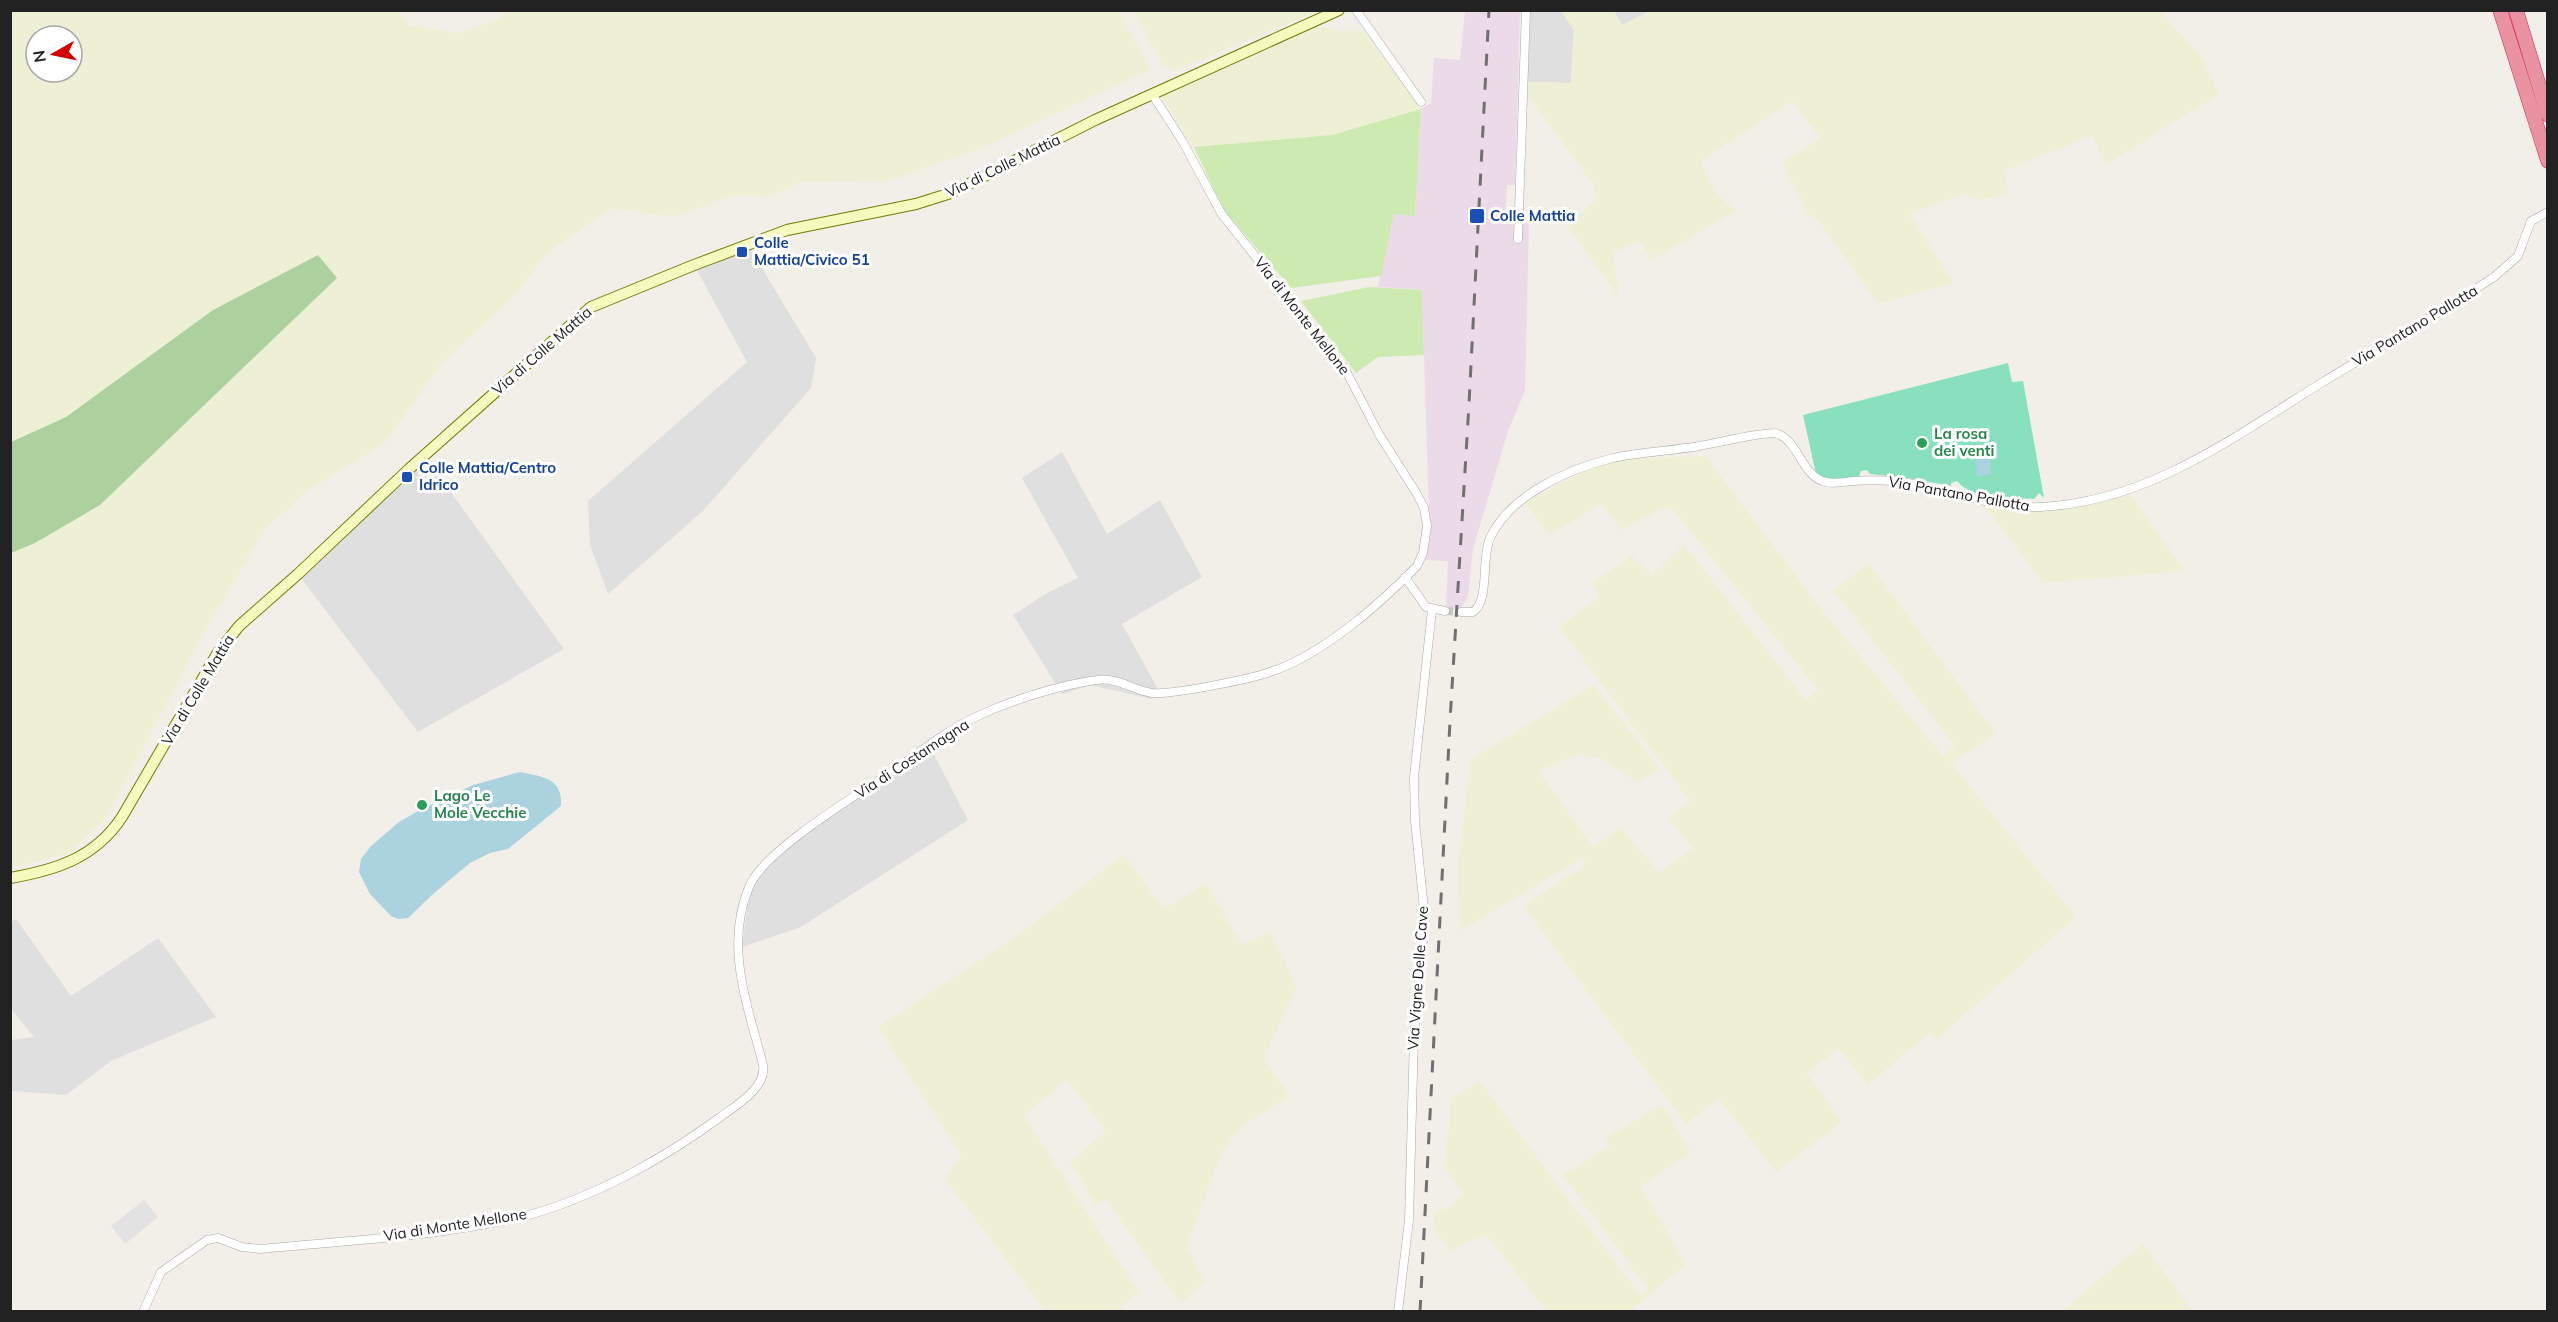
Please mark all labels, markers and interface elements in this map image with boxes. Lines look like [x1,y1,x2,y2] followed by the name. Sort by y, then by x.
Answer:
[24,24,84,84] north arrow
[28,49,50,64] text: N
[942,129,1063,202] street label: Via di Colle Mattia
[1490,206,1575,225] place label: Colle Mattia
[1468,207,1486,225] marker: Colle Mattia
[754,233,870,269] place label: Colle Mattia/Civico 51
[735,245,749,259] marker: Colle Mattia/Civico 51
[1250,253,1354,379] street label: Via di Monte Mellone
[2349,281,2481,371] street label: Via Pantano Pallotta
[488,302,595,399] street label: Via di Colle Mattia
[1934,424,1994,460] place label: La rosa dei venti
[1915,436,1929,450] marker: La rosa dei venti
[419,458,556,494] place label: Colle Mattia/Centro Idrico
[400,470,414,484] marker: Colle Mattia/Centro Idrico
[1887,472,2031,515] street label: Via Pantano Pallotta
[157,631,238,749] street label: Via di Colle Mattia
[851,715,972,803] street label: Via di Costamagna
[434,786,526,822] place label: Lago Le Mole Vecchie
[415,798,429,812] marker: Lago Le Mole Vecchie
[1403,905,1432,1051] street label: Via Vigne Delle Cave
[382,1204,528,1245] street label: Via di Monte Mellone

